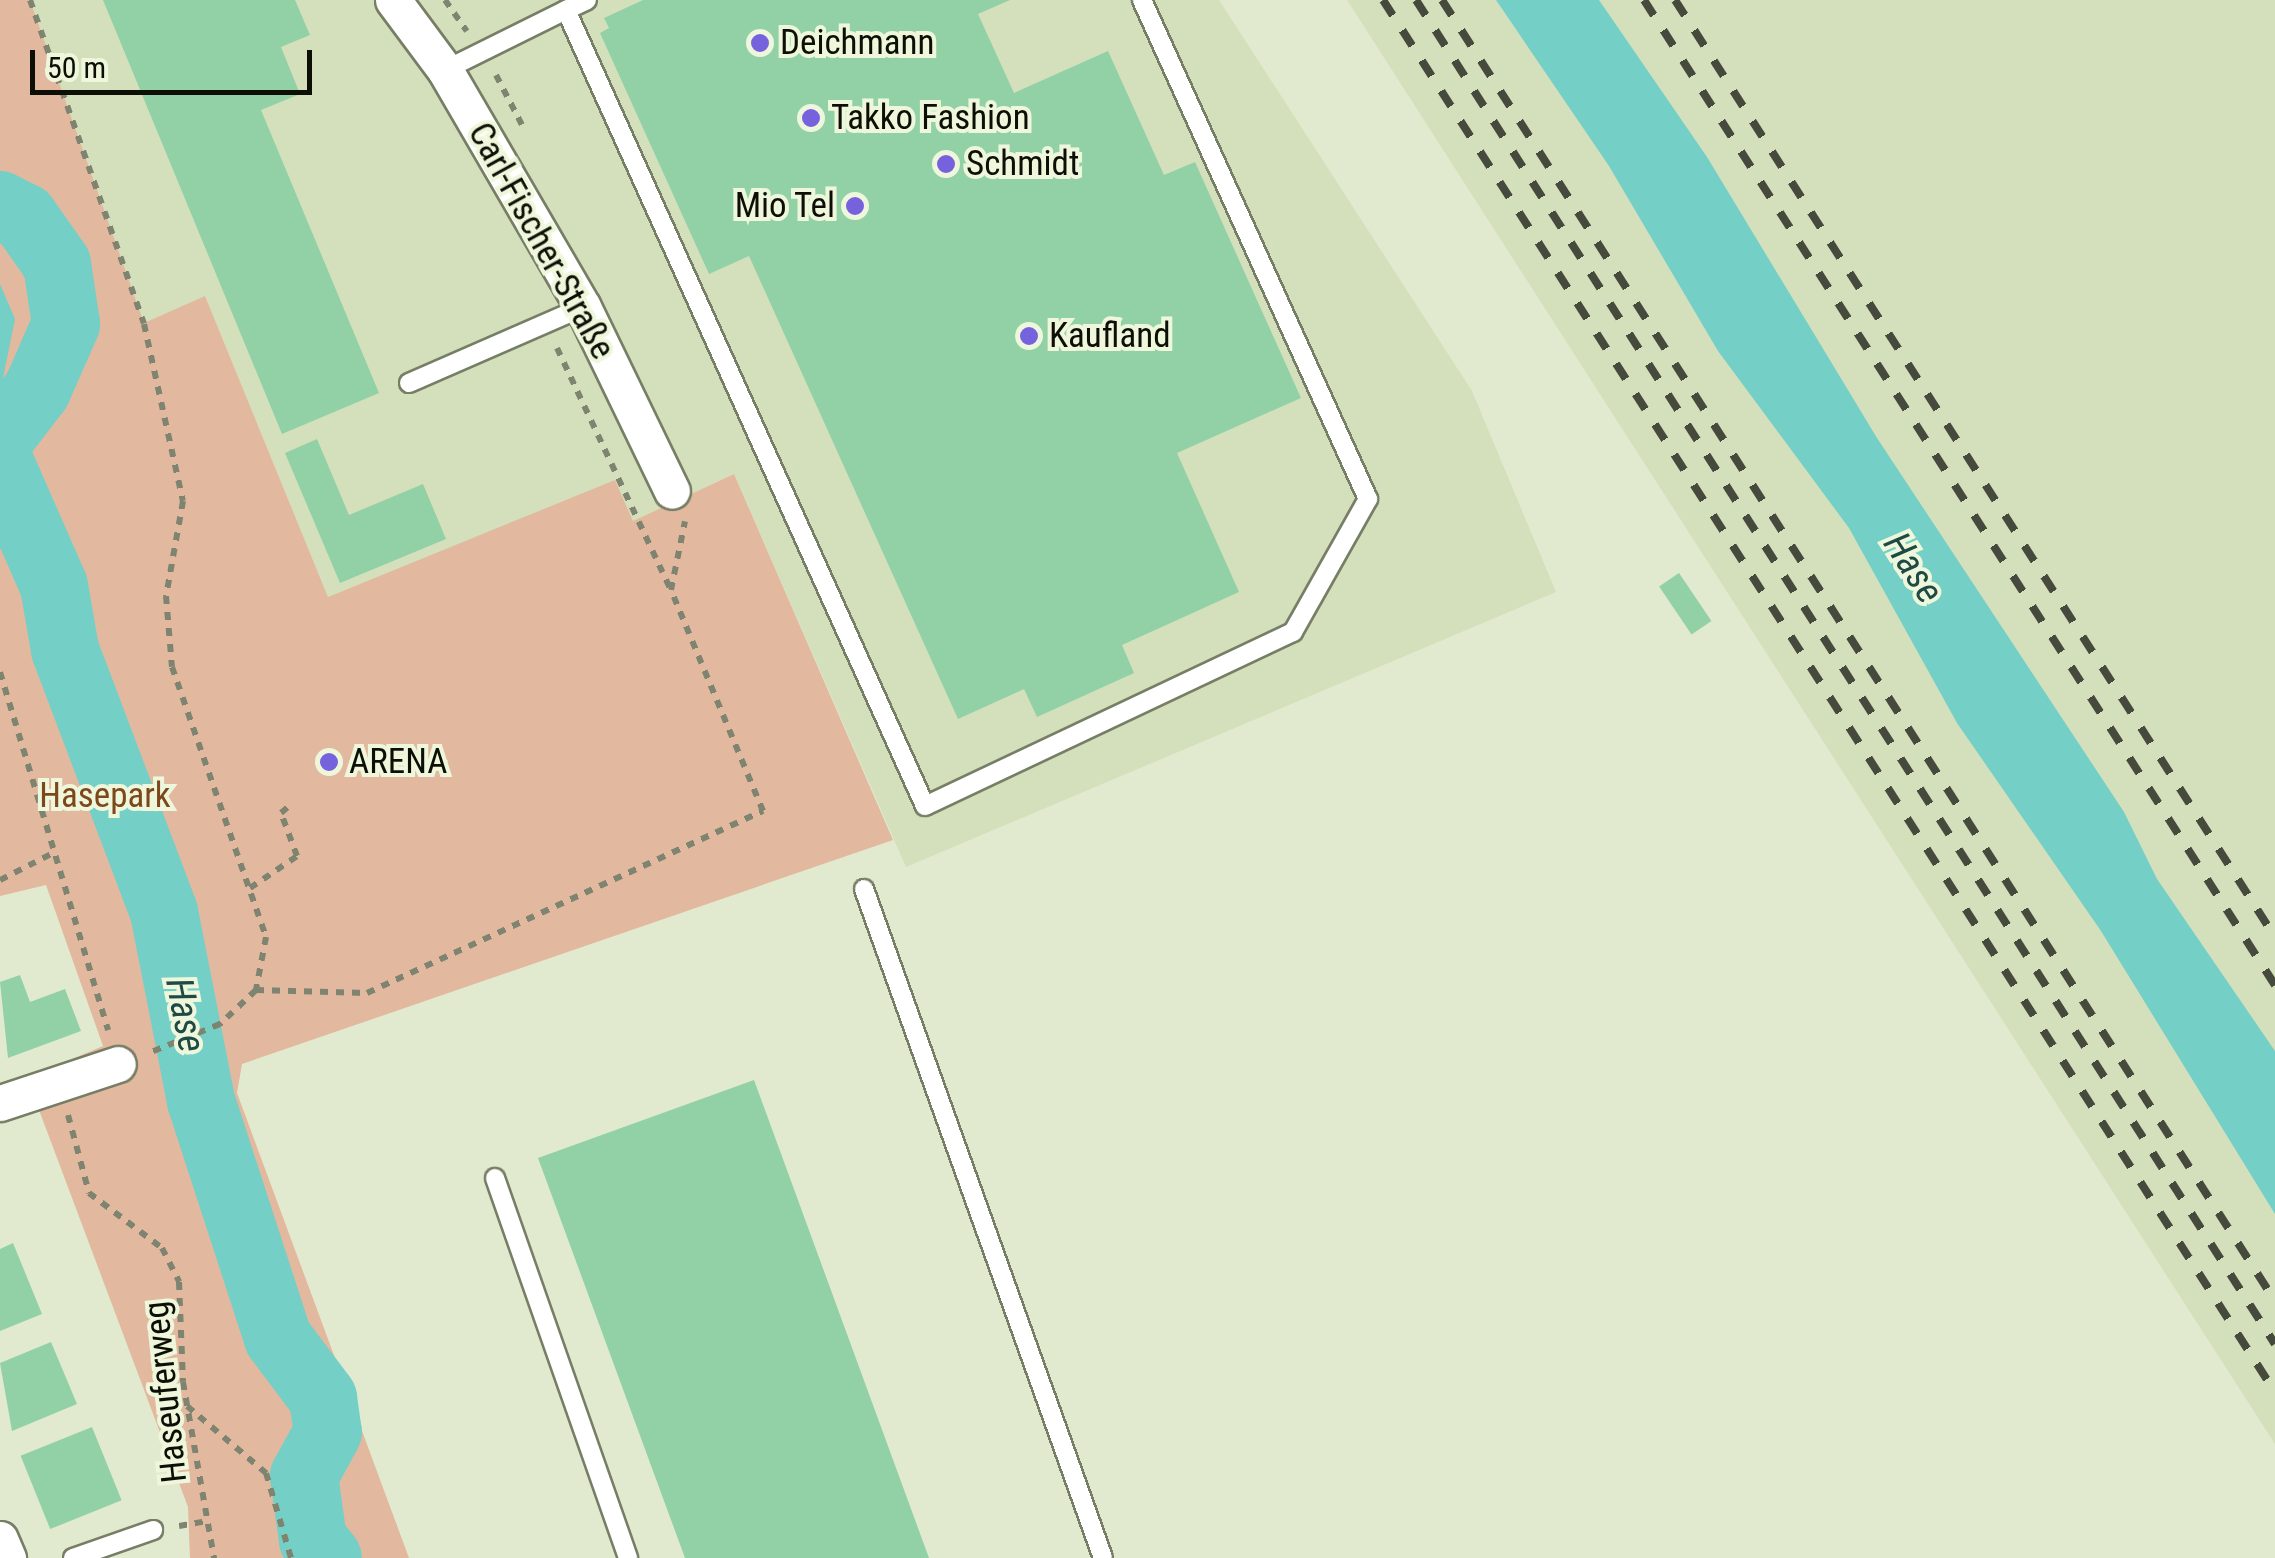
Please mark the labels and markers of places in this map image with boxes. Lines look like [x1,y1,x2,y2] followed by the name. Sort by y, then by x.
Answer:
[780,22,935,64] place label: Deichmann
[749,32,771,54] marker: Deichmann
[831,97,1030,139] place label: Takko Fashion
[800,107,822,129] marker: Takko Fashion
[966,143,1079,185] place label: Schmidt
[935,153,957,175] marker: Schmidt
[734,185,835,227] place label: Mio Tel
[844,195,866,217] marker: Mio Tel
[1049,315,1171,357] place label: Kaufland
[1018,325,1040,347] marker: Kaufland
[349,741,447,783] place label: ARENA
[318,751,340,773] marker: ARENA

